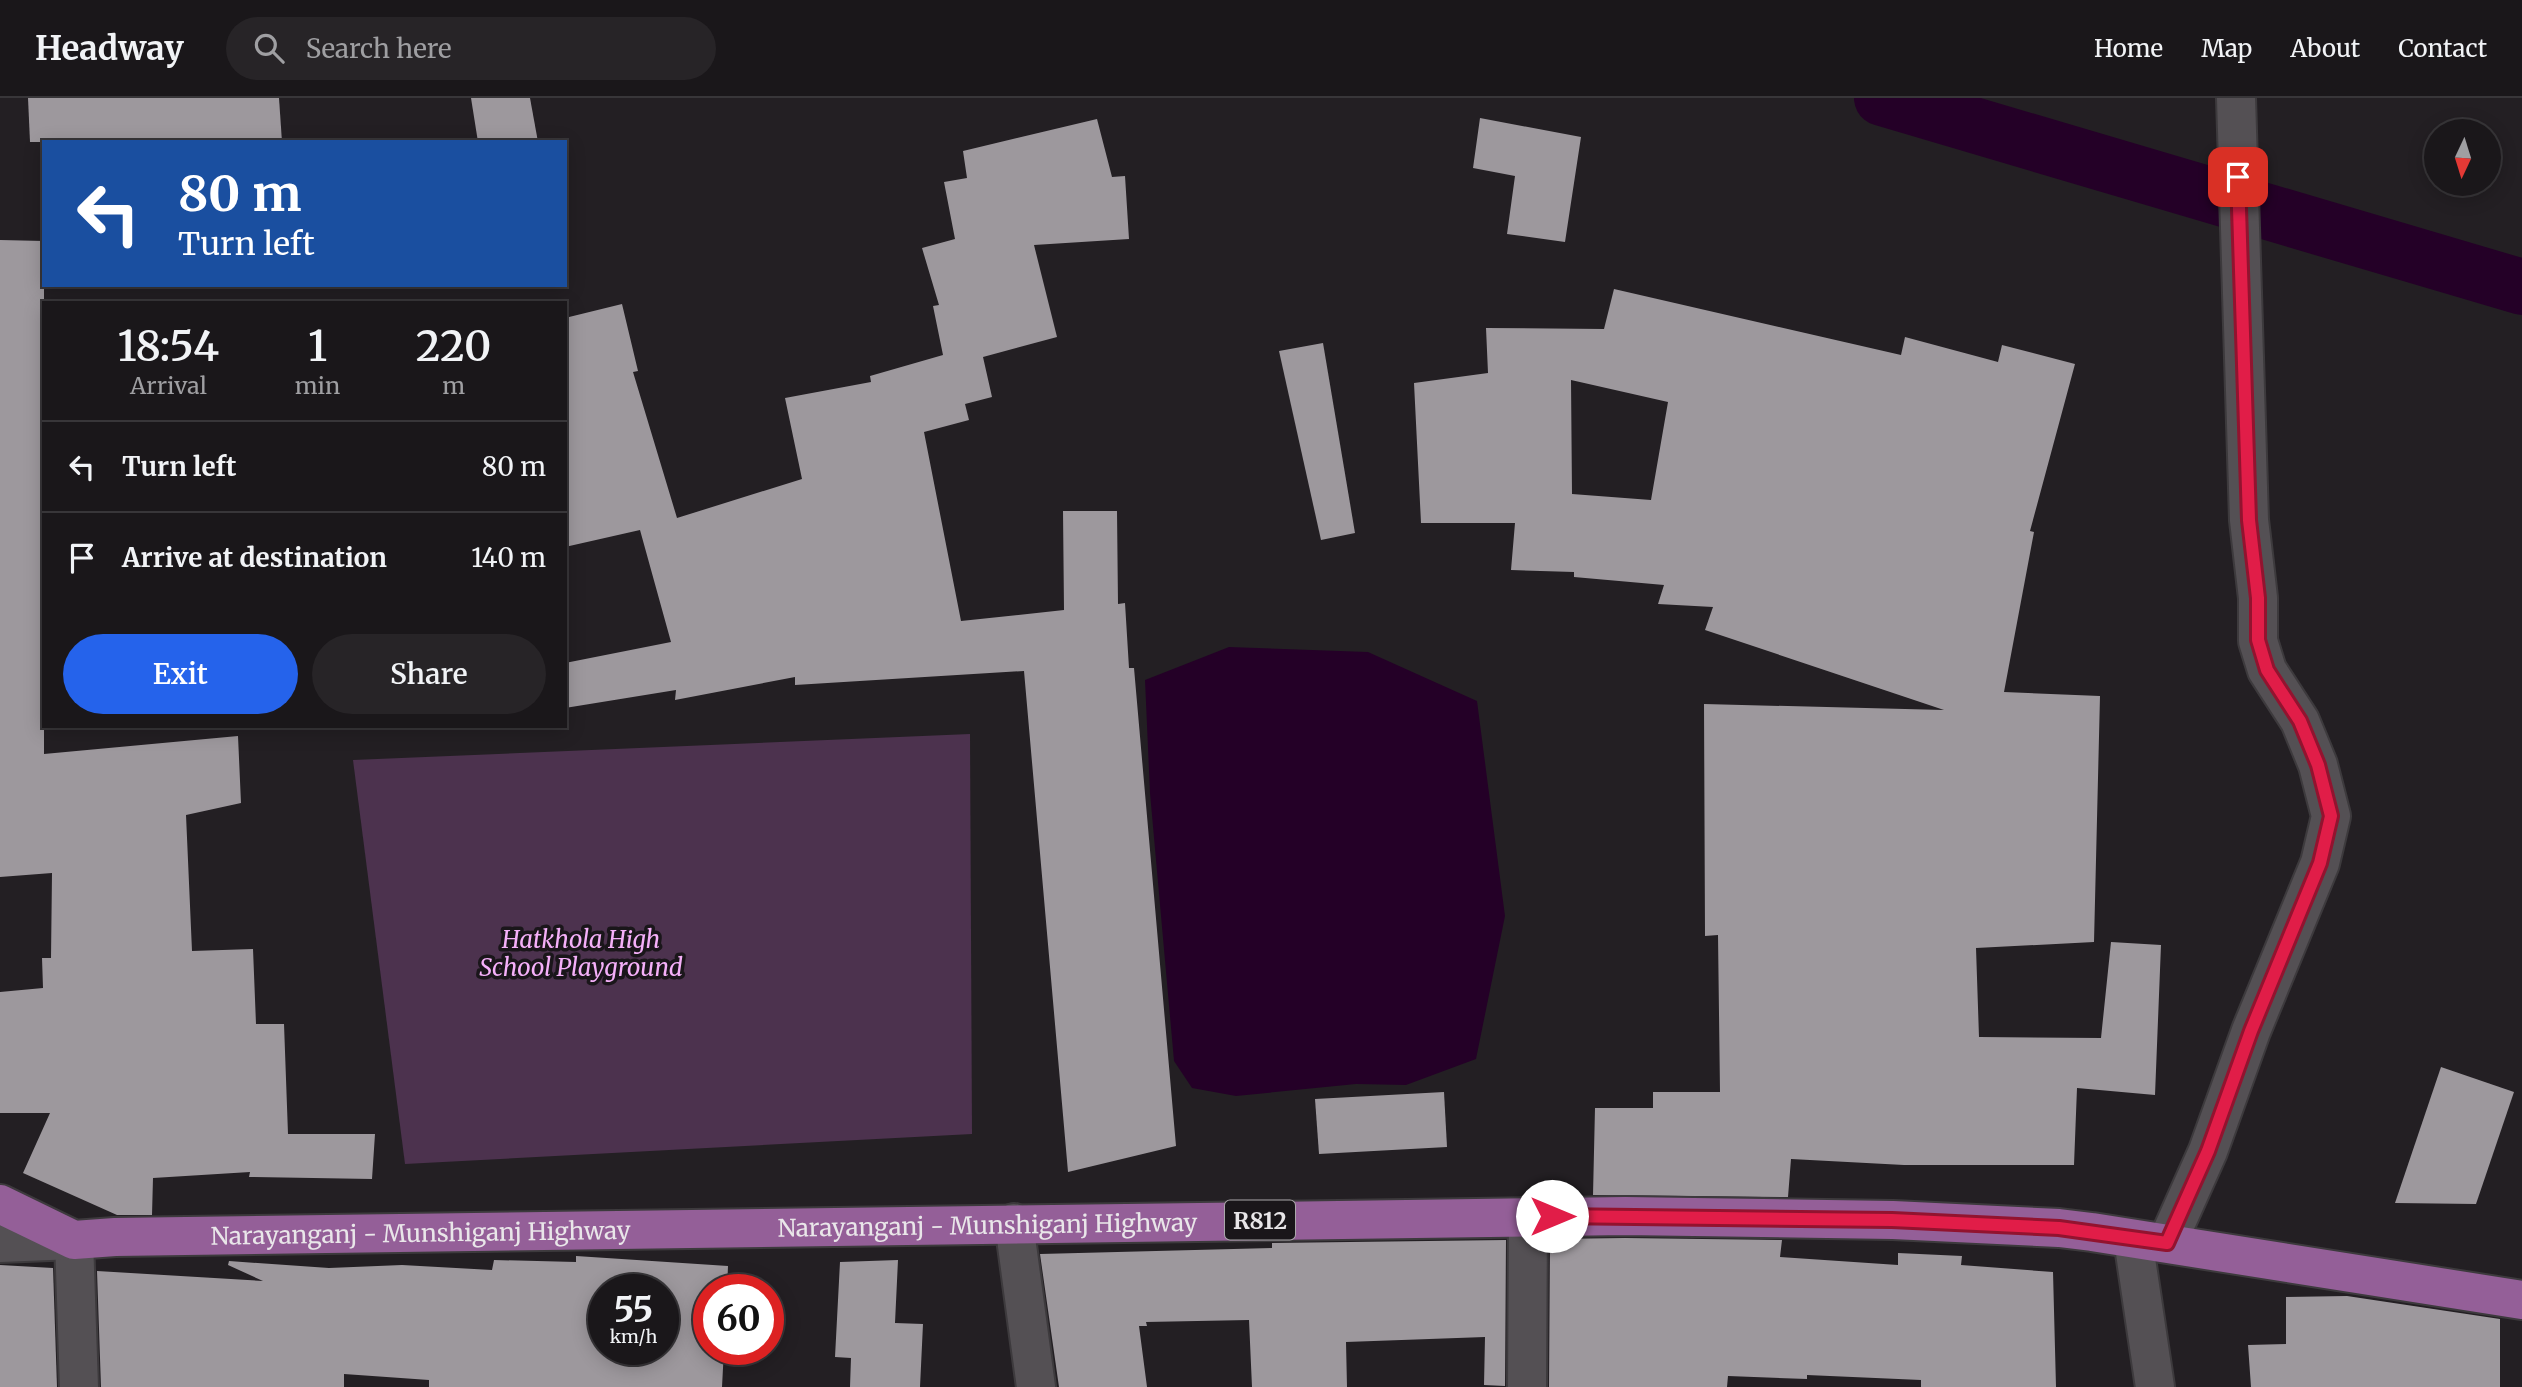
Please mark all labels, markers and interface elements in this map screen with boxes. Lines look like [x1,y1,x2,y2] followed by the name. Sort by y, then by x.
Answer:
[226,17,716,80] search box
[35,28,184,69] text: Headway
[250,29,288,67] icon: search
[306,32,452,65] text: Search here
[2094,33,2163,64] text: Home
[2201,33,2252,64] text: Map
[2290,33,2360,64] text: About
[2398,33,2487,64] text: Contact
[2424,119,2501,196] north arrow
[2424,119,2501,196] map controls
[2208,147,2268,207] pin
[2219,158,2257,196] icon: arrive
[178,163,301,224] text: 80 m
[63,168,154,259] icon: left
[178,224,315,264] text: Turn left
[118,320,219,372] text: 18:54
[308,320,327,372] text: 1
[416,320,491,372] text: 220
[130,371,207,400] text: Arrival
[295,371,340,400] text: min
[442,371,465,400] text: m
[63,448,101,486] icon: left
[122,450,236,483] text: Turn left
[482,450,546,483] text: 80 m
[63,539,101,577] icon: arrive
[122,541,387,574] text: Arrive at destination
[471,541,546,574] text: 140 m
[63,634,298,714] button: Exit
[312,634,546,714] button: Share
[479,924,683,983] park label: Hatkhola High School Playground
[1515,1179,1589,1253] position arrow
[1225,1200,1295,1240] road number: R812
[777,1206,1198,1243] street label: Narayanganj - Munshiganj Highway
[210,1214,631,1251] street label: Narayanganj - Munshiganj Highway
[693,1274,784,1365] speed limit sign: 60
[614,1288,653,1332] text: 55
[610,1325,657,1348] text: km/h

